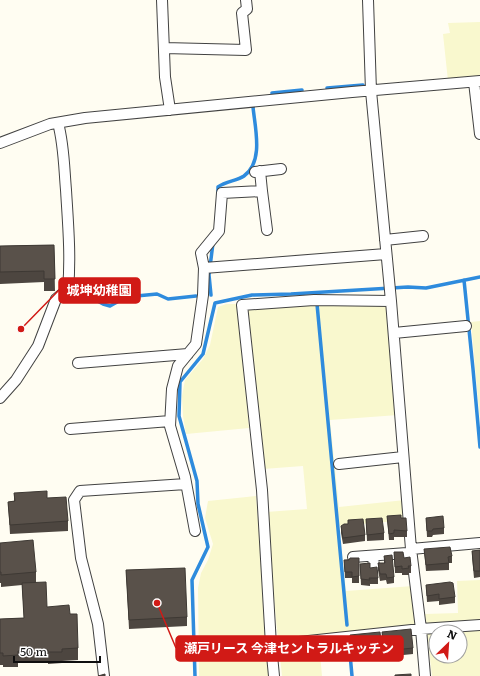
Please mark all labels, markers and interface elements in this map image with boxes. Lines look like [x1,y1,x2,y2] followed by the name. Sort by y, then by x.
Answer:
[59,278,140,303] callout: 城坤幼稚園
[66,280,132,299] text: 城坤幼稚園
[428,624,468,664] north arrow
[445,625,460,643] text: N
[176,636,403,661] callout: 瀬戸リース 今津セントラルキッチン
[14,638,100,664] scale bar
[184,638,394,657] text: 瀬戸リース 今津セントラルキッチン
[20,642,47,660] text: 50 m

